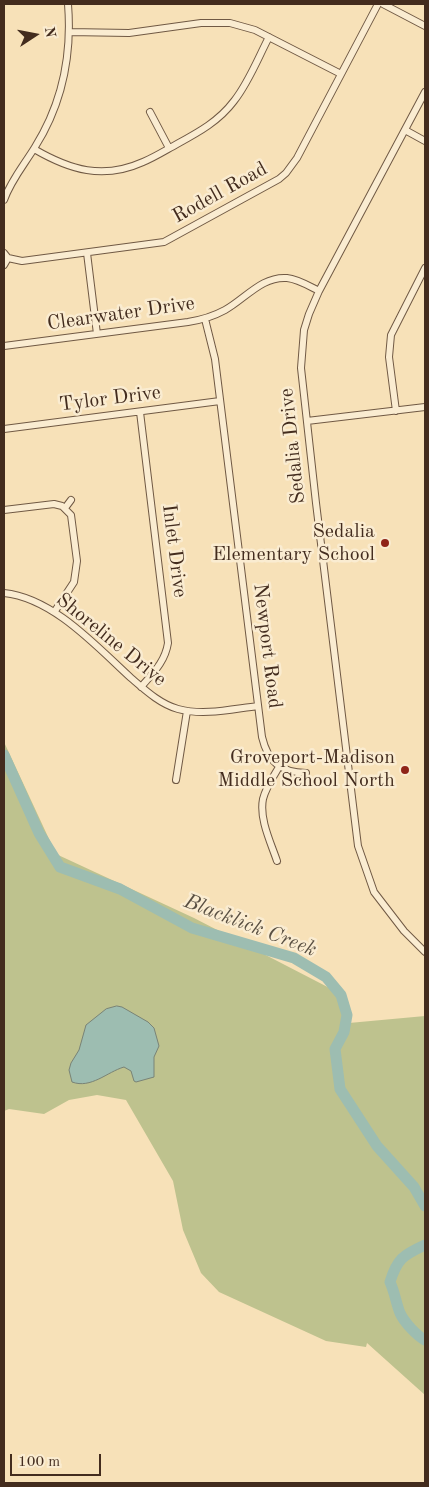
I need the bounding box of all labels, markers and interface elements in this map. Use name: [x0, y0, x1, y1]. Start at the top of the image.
north arrow: [10, 10, 60, 60]
text: N: [42, 26, 58, 39]
street label: Rodell Road: [168, 157, 272, 229]
street label: Clearwater Drive: [46, 292, 196, 336]
street label: Tylor Drive: [58, 381, 162, 417]
street label: Sedalia Drive: [275, 387, 311, 505]
street label: Inlet Drive: [156, 503, 192, 599]
place label: Sedalia Elementary School: [212, 520, 375, 567]
marker: Sedalia Elementary School: [379, 537, 391, 549]
street label: Newport Road: [247, 582, 287, 710]
street label: Shoreline Drive: [51, 588, 171, 692]
place label: Groveport-Madison Middle School North: [218, 746, 395, 793]
marker: Groveport-Madison Middle School North: [399, 764, 411, 776]
water label: Blacklick Creek: [180, 889, 320, 963]
scale bar: [12, 1444, 104, 1476]
text: 100 m: [18, 1455, 60, 1470]

